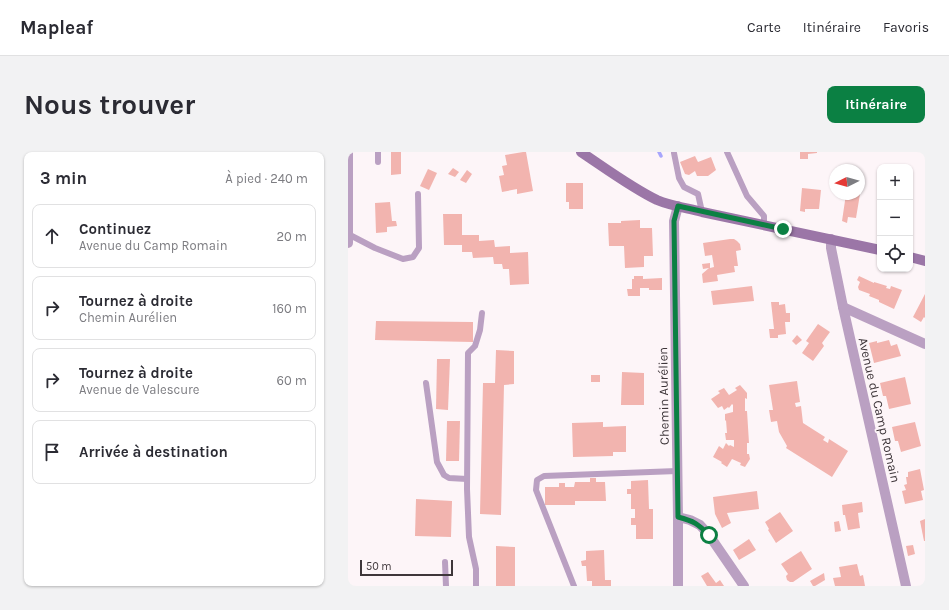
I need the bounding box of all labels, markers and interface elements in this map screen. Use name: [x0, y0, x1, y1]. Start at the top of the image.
text: Mapleaf: [20, 17, 93, 39]
text: Carte: [747, 19, 781, 36]
text: Itinéraire: [803, 19, 861, 36]
text: Favoris: [883, 19, 929, 36]
button: Itinéraire: [827, 86, 925, 123]
text: Nous trouver: [24, 88, 195, 121]
north arrow: [829, 164, 865, 200]
map controls: [877, 164, 913, 272]
button: +: [877, 164, 913, 200]
text: 3 min: [40, 168, 87, 188]
text: À pied · 240 m: [225, 171, 308, 186]
button: −: [877, 200, 913, 236]
text: Continuez: [79, 220, 151, 238]
route end: [774, 220, 792, 238]
icon: ahead: [41, 225, 63, 247]
text: 20 m: [277, 229, 307, 244]
button: locate: [877, 236, 913, 272]
text: Avenue du Camp Romain: [79, 238, 228, 253]
text: Tournez à droite: [79, 292, 193, 310]
icon: right: [41, 297, 63, 319]
text: 160 m: [272, 301, 307, 316]
text: Chemin Aurélien: [79, 310, 177, 325]
street label: Avenue du Camp Romain: [855, 336, 904, 484]
street label: Chemin Aurélien: [655, 347, 672, 445]
text: Tournez à droite: [79, 364, 193, 382]
icon: right: [41, 369, 63, 391]
text: 60 m: [277, 373, 307, 388]
text: Avenue de Valescure: [79, 382, 200, 397]
icon: arrive: [41, 441, 63, 463]
text: Arrivée à destination: [79, 443, 228, 461]
route start: [700, 526, 718, 544]
scale bar: [360, 558, 453, 577]
text: 50 m: [366, 560, 392, 573]

